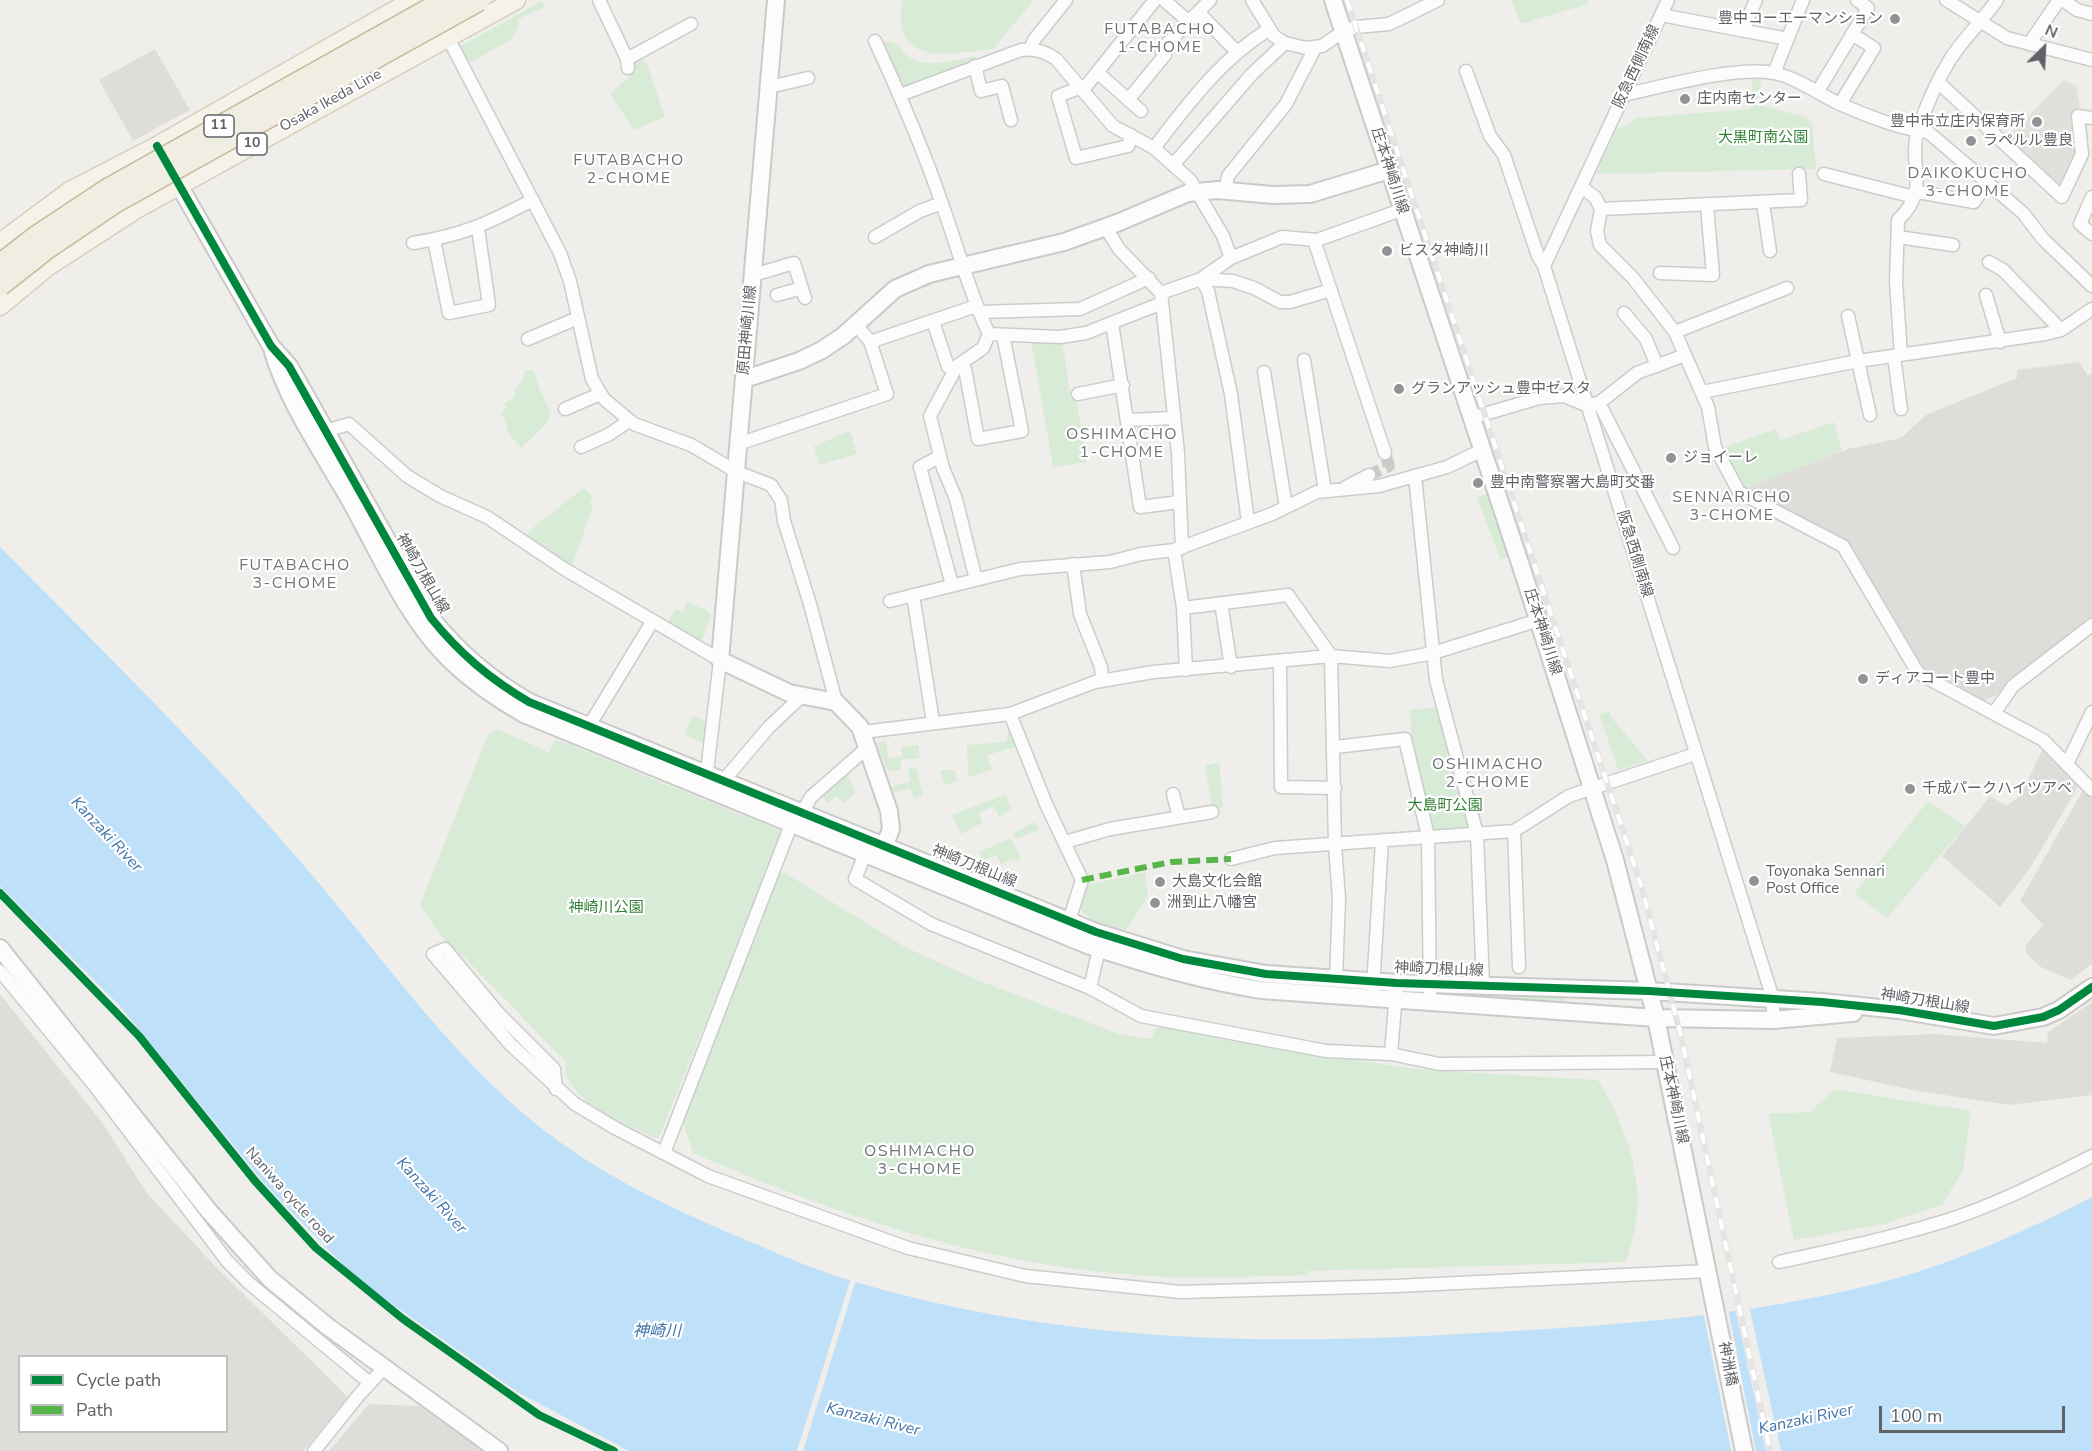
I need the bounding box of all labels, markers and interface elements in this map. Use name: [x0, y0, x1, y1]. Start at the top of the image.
place label: 豊中コーエーマンション: [1718, 10, 1883, 28]
marker: 豊中コーエーマンション: [1888, 12, 1902, 26]
north arrow: [2014, 18, 2074, 78]
text: N: [2041, 19, 2061, 44]
district label: FUTABACHO 1-CHOME: [1104, 20, 1216, 58]
street label: 阪急西側南線: [1610, 22, 1664, 112]
street label: Osaka Ikeda Line: [277, 66, 385, 136]
place label: 庄内南センター: [1697, 90, 1802, 108]
marker: 庄内南センター: [1678, 92, 1692, 106]
place label: 豊中市立庄内保育所: [1890, 113, 2025, 131]
road number: 11: [204, 115, 234, 137]
marker: 豊中市立庄内保育所: [2030, 115, 2044, 129]
street label: 庄本神崎川線: [1367, 125, 1411, 217]
park label: 大黒町南公園: [1718, 129, 1808, 147]
place label: ラペルル豊良: [1983, 132, 2073, 150]
road number: 10: [237, 133, 267, 155]
marker: ラペルル豊良: [1964, 134, 1978, 148]
district label: FUTABACHO 2-CHOME: [573, 151, 685, 189]
district label: DAIKOKUCHO 3-CHOME: [1908, 164, 2028, 202]
place label: ビスタ神崎川: [1399, 242, 1489, 260]
marker: ビスタ神崎川: [1380, 244, 1394, 258]
street label: 原田神崎川線: [735, 284, 761, 376]
place label: グランアッシュ豊中ゼスタ: [1411, 380, 1591, 398]
marker: グランアッシュ豊中ゼスタ: [1392, 382, 1406, 396]
district label: OSHIMACHO 1-CHOME: [1066, 425, 1178, 463]
place label: ジョイーレ: [1683, 449, 1758, 467]
marker: ジョイーレ: [1664, 451, 1678, 465]
place label: 豊中南警察署大島町交番: [1490, 474, 1655, 492]
marker: 豊中南警察署大島町交番: [1471, 476, 1485, 490]
district label: SENNARICHO 3-CHOME: [1672, 488, 1792, 526]
street label: 阪急西側南線: [1612, 508, 1656, 600]
street label: 神崎刀根山線: [392, 531, 452, 617]
district label: FUTABACHO 3-CHOME: [239, 556, 351, 594]
street label: 庄本神崎川線: [1520, 586, 1564, 678]
place label: ディアコート豊中: [1875, 670, 1995, 688]
marker: ディアコート豊中: [1856, 672, 1870, 686]
district label: OSHIMACHO 2-CHOME: [1432, 755, 1544, 793]
place label: 千成パークハイツアベ: [1922, 780, 2072, 798]
marker: 千成パークハイツアベ: [1903, 782, 1917, 796]
water label: Kanzaki River: [66, 793, 146, 877]
park label: 大島町公園: [1408, 797, 1482, 815]
street label: 神崎刀根山線: [929, 842, 1019, 892]
place label: Toyonaka Sennari Post Office: [1766, 863, 1885, 898]
place label: 大島文化会館: [1172, 873, 1262, 891]
marker: Toyonaka Sennari Post Office: [1747, 874, 1761, 888]
marker: 大島文化会館: [1153, 875, 1167, 889]
place label: 洲到止八幡宮: [1167, 894, 1257, 912]
marker: 洲到止八幡宮: [1148, 896, 1162, 910]
park label: 神崎川公園: [569, 899, 643, 917]
street label: 神崎刀根山線: [1394, 959, 1484, 981]
street label: 神崎刀根山線: [1879, 986, 1971, 1018]
street label: 庄本神崎川線: [1655, 1054, 1691, 1146]
district label: OSHIMACHO 3-CHOME: [864, 1142, 976, 1180]
street label: Naniwa cycle road: [241, 1144, 337, 1248]
water label: Kanzaki River: [392, 1154, 470, 1238]
water label: 神崎川: [633, 1322, 681, 1342]
street label: 神洲橋: [1714, 1340, 1740, 1388]
legend: [18, 1355, 228, 1433]
text: Cycle path: [76, 1368, 161, 1392]
scale bar: [1882, 1394, 2068, 1432]
text: Path: [76, 1398, 113, 1422]
water label: Kanzaki River: [824, 1399, 922, 1441]
water label: Kanzaki River: [1757, 1401, 1855, 1439]
text: 100 m: [1890, 1404, 1942, 1428]

